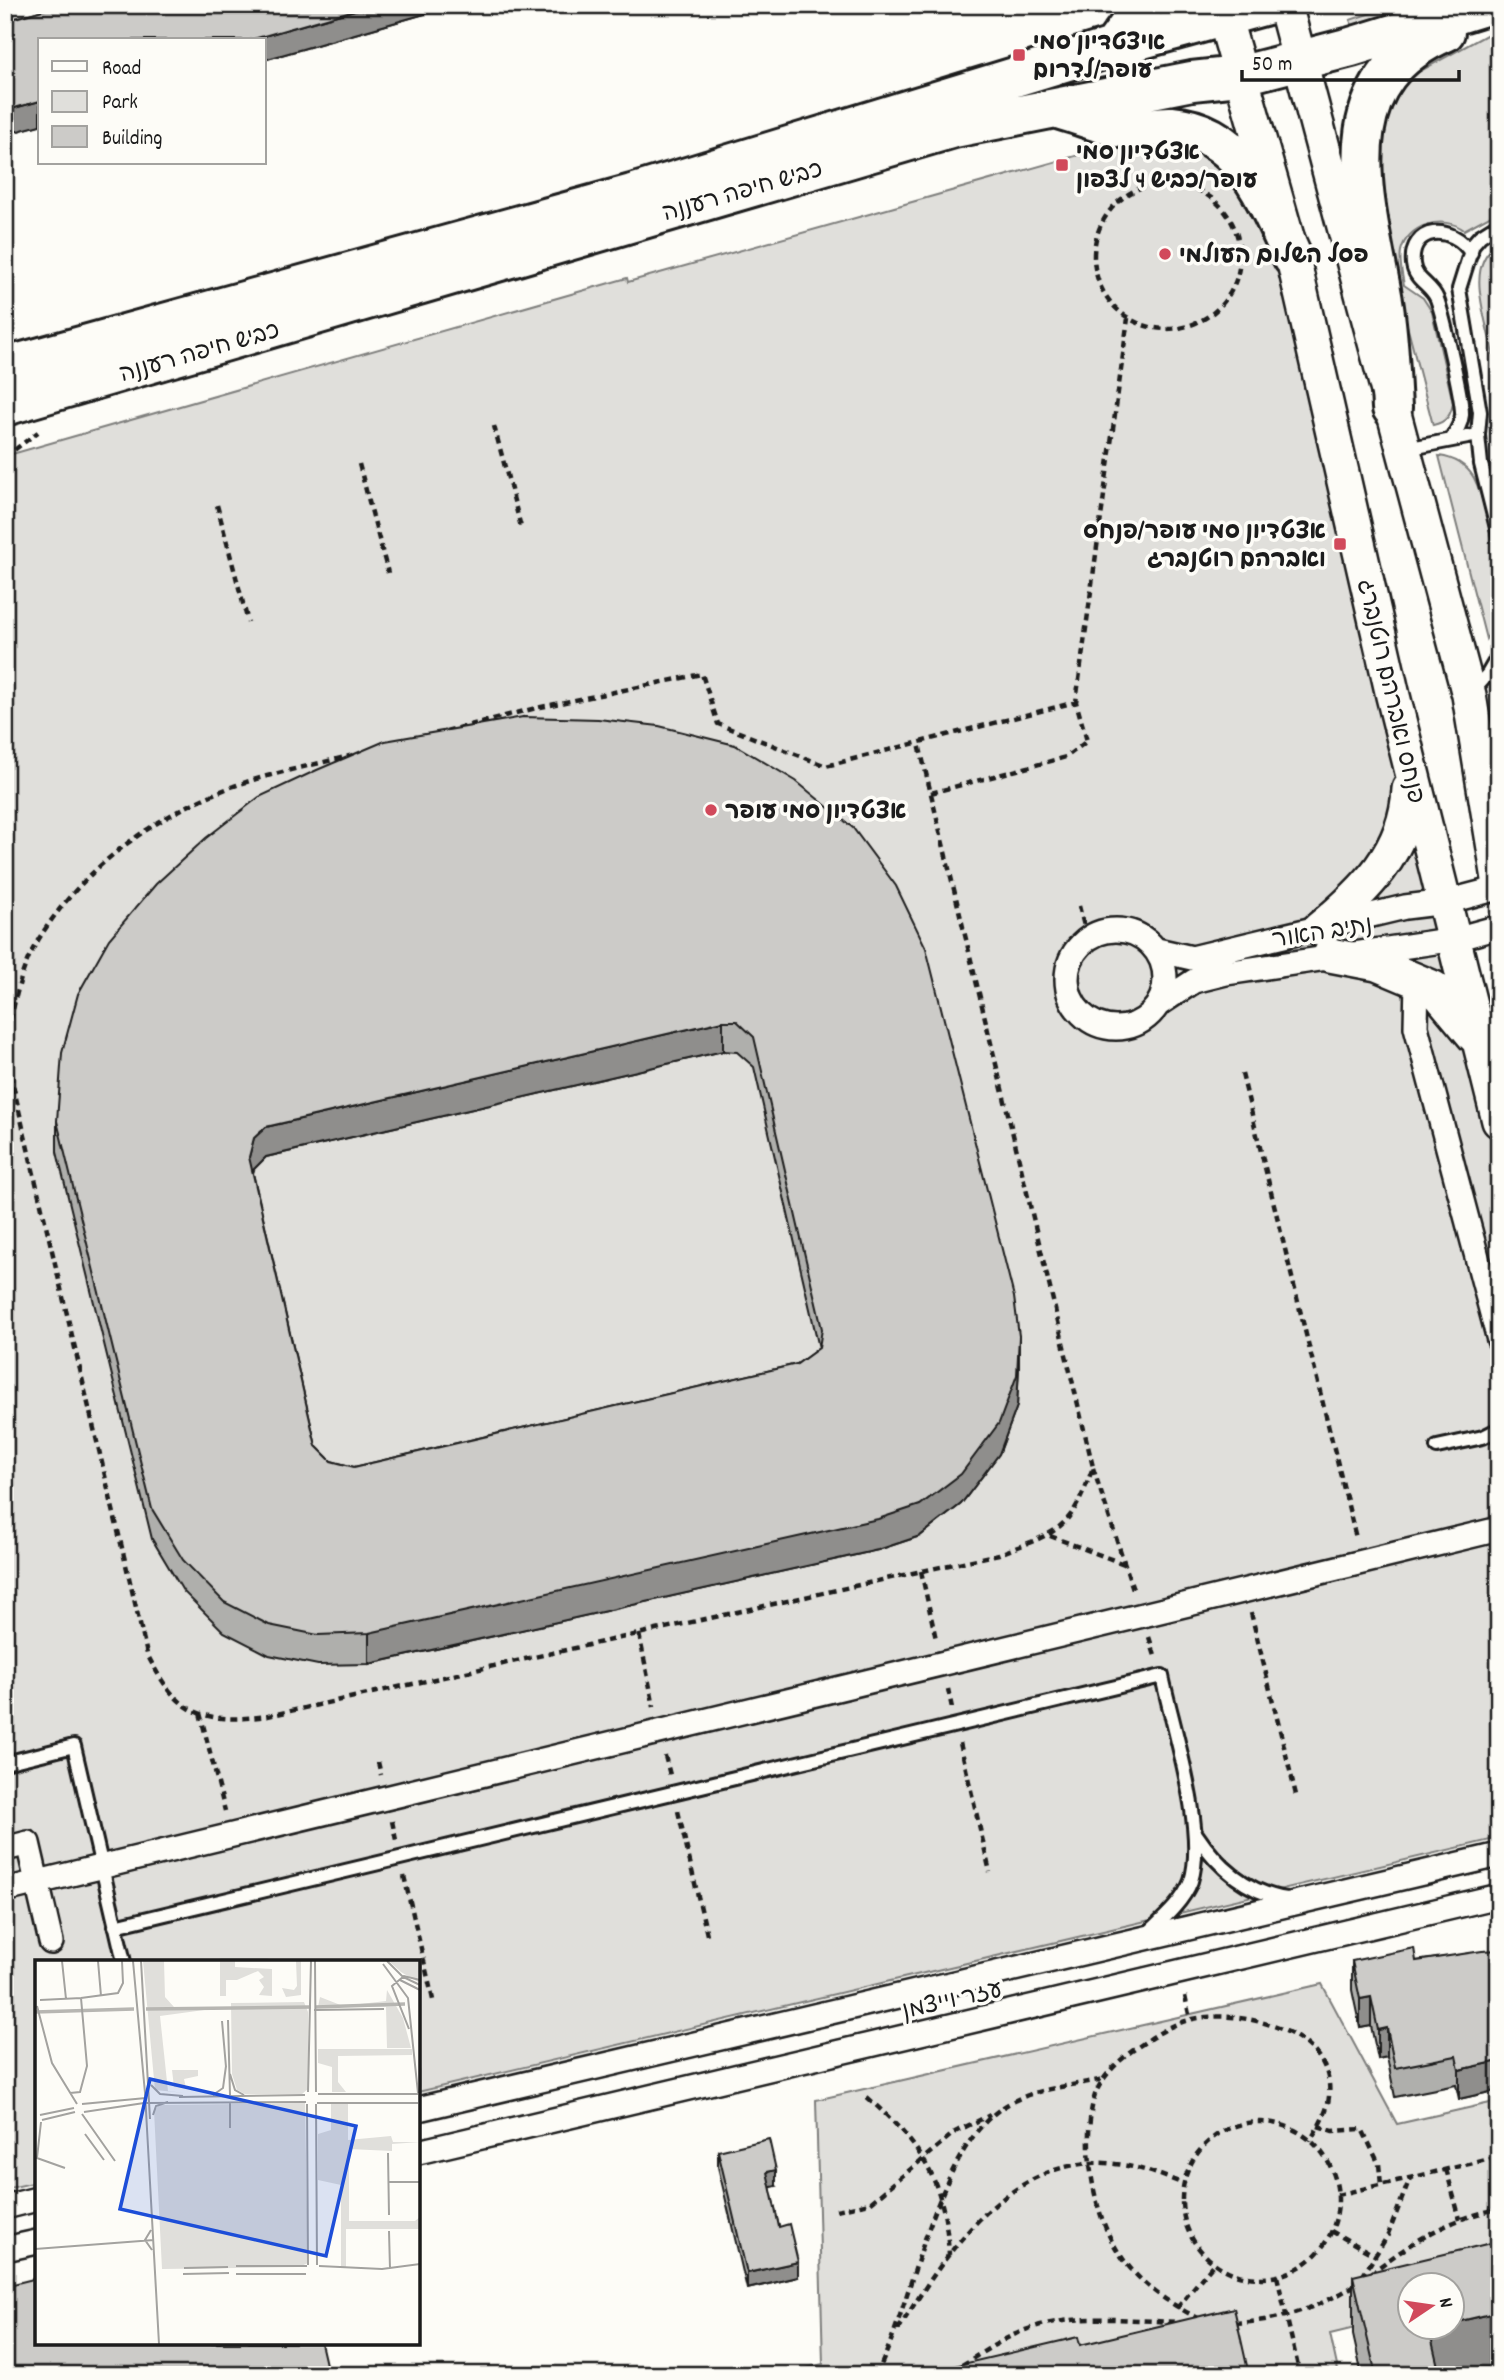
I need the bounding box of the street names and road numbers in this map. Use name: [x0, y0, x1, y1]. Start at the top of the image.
street label: כביש חיפה רעננה: [659, 154, 827, 232]
street label: כביש חיפה רעננה: [116, 315, 284, 393]
street label: פנחס ואברהם רוטנברג: [1347, 576, 1431, 807]
street label: נתיב האור: [1270, 909, 1375, 959]
street label: עזר וייצמן: [899, 1974, 1006, 2030]

